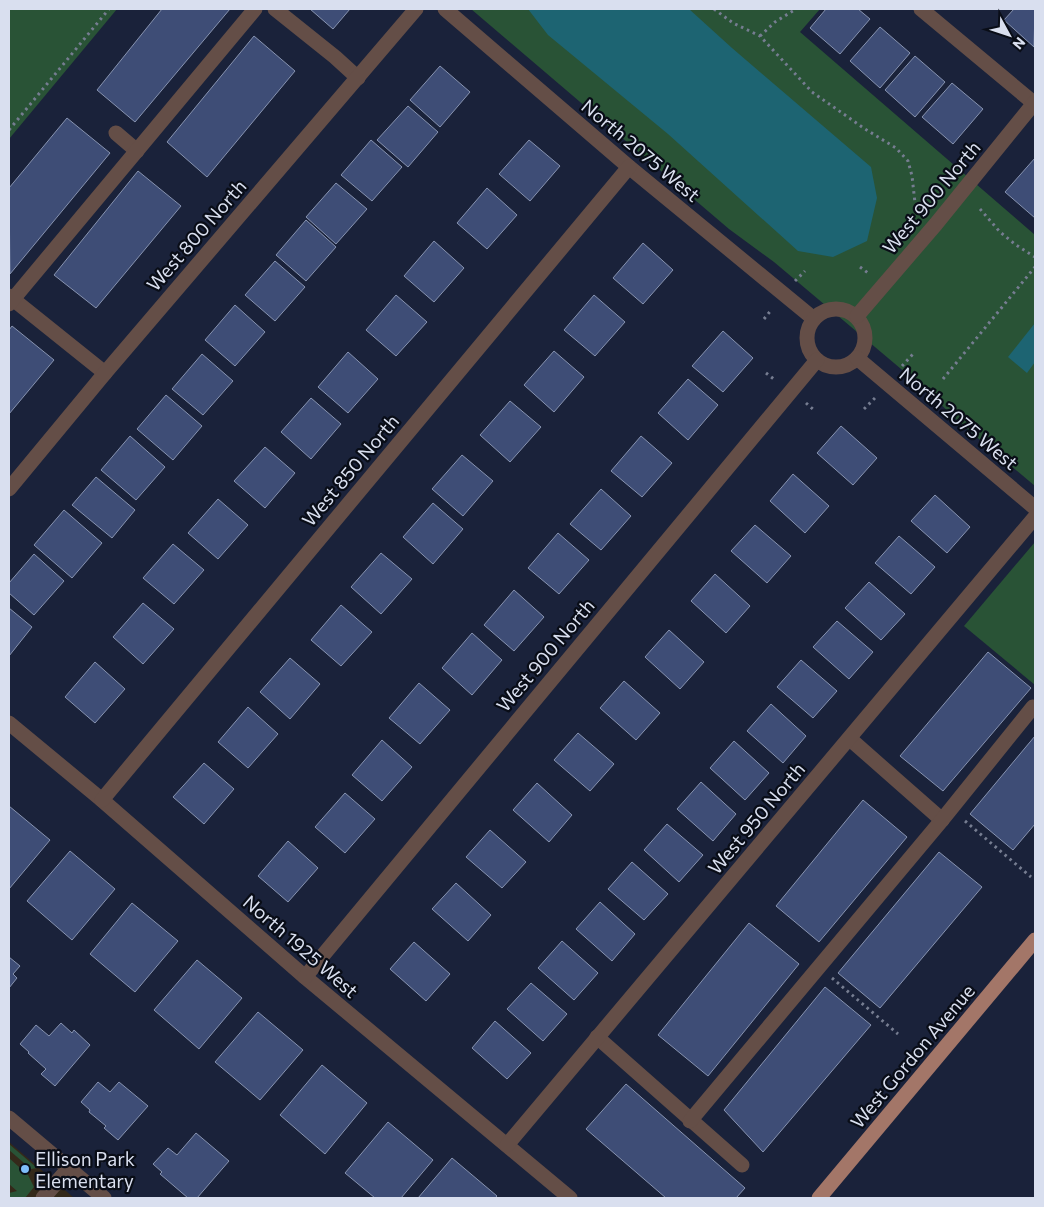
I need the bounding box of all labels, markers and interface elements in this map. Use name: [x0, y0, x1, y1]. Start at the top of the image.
north arrow: [984, 10, 1034, 60]
text: N: [1009, 34, 1029, 53]
street label: North 2075 West: [577, 94, 705, 206]
street label: West 900 North: [877, 136, 985, 258]
street label: West 800 North: [141, 175, 251, 295]
street label: North 2075 West: [895, 362, 1023, 474]
street label: West 850 North: [297, 410, 403, 530]
street label: West 900 North: [491, 594, 599, 716]
street label: West 950 North: [703, 758, 809, 878]
street label: North 1925 West: [239, 890, 363, 1002]
street label: West Gordon Avenue: [845, 979, 979, 1133]
place label: Ellison Park Elementary: [35, 1147, 135, 1192]
marker: Ellison Park Elementary: [19, 1163, 31, 1175]

